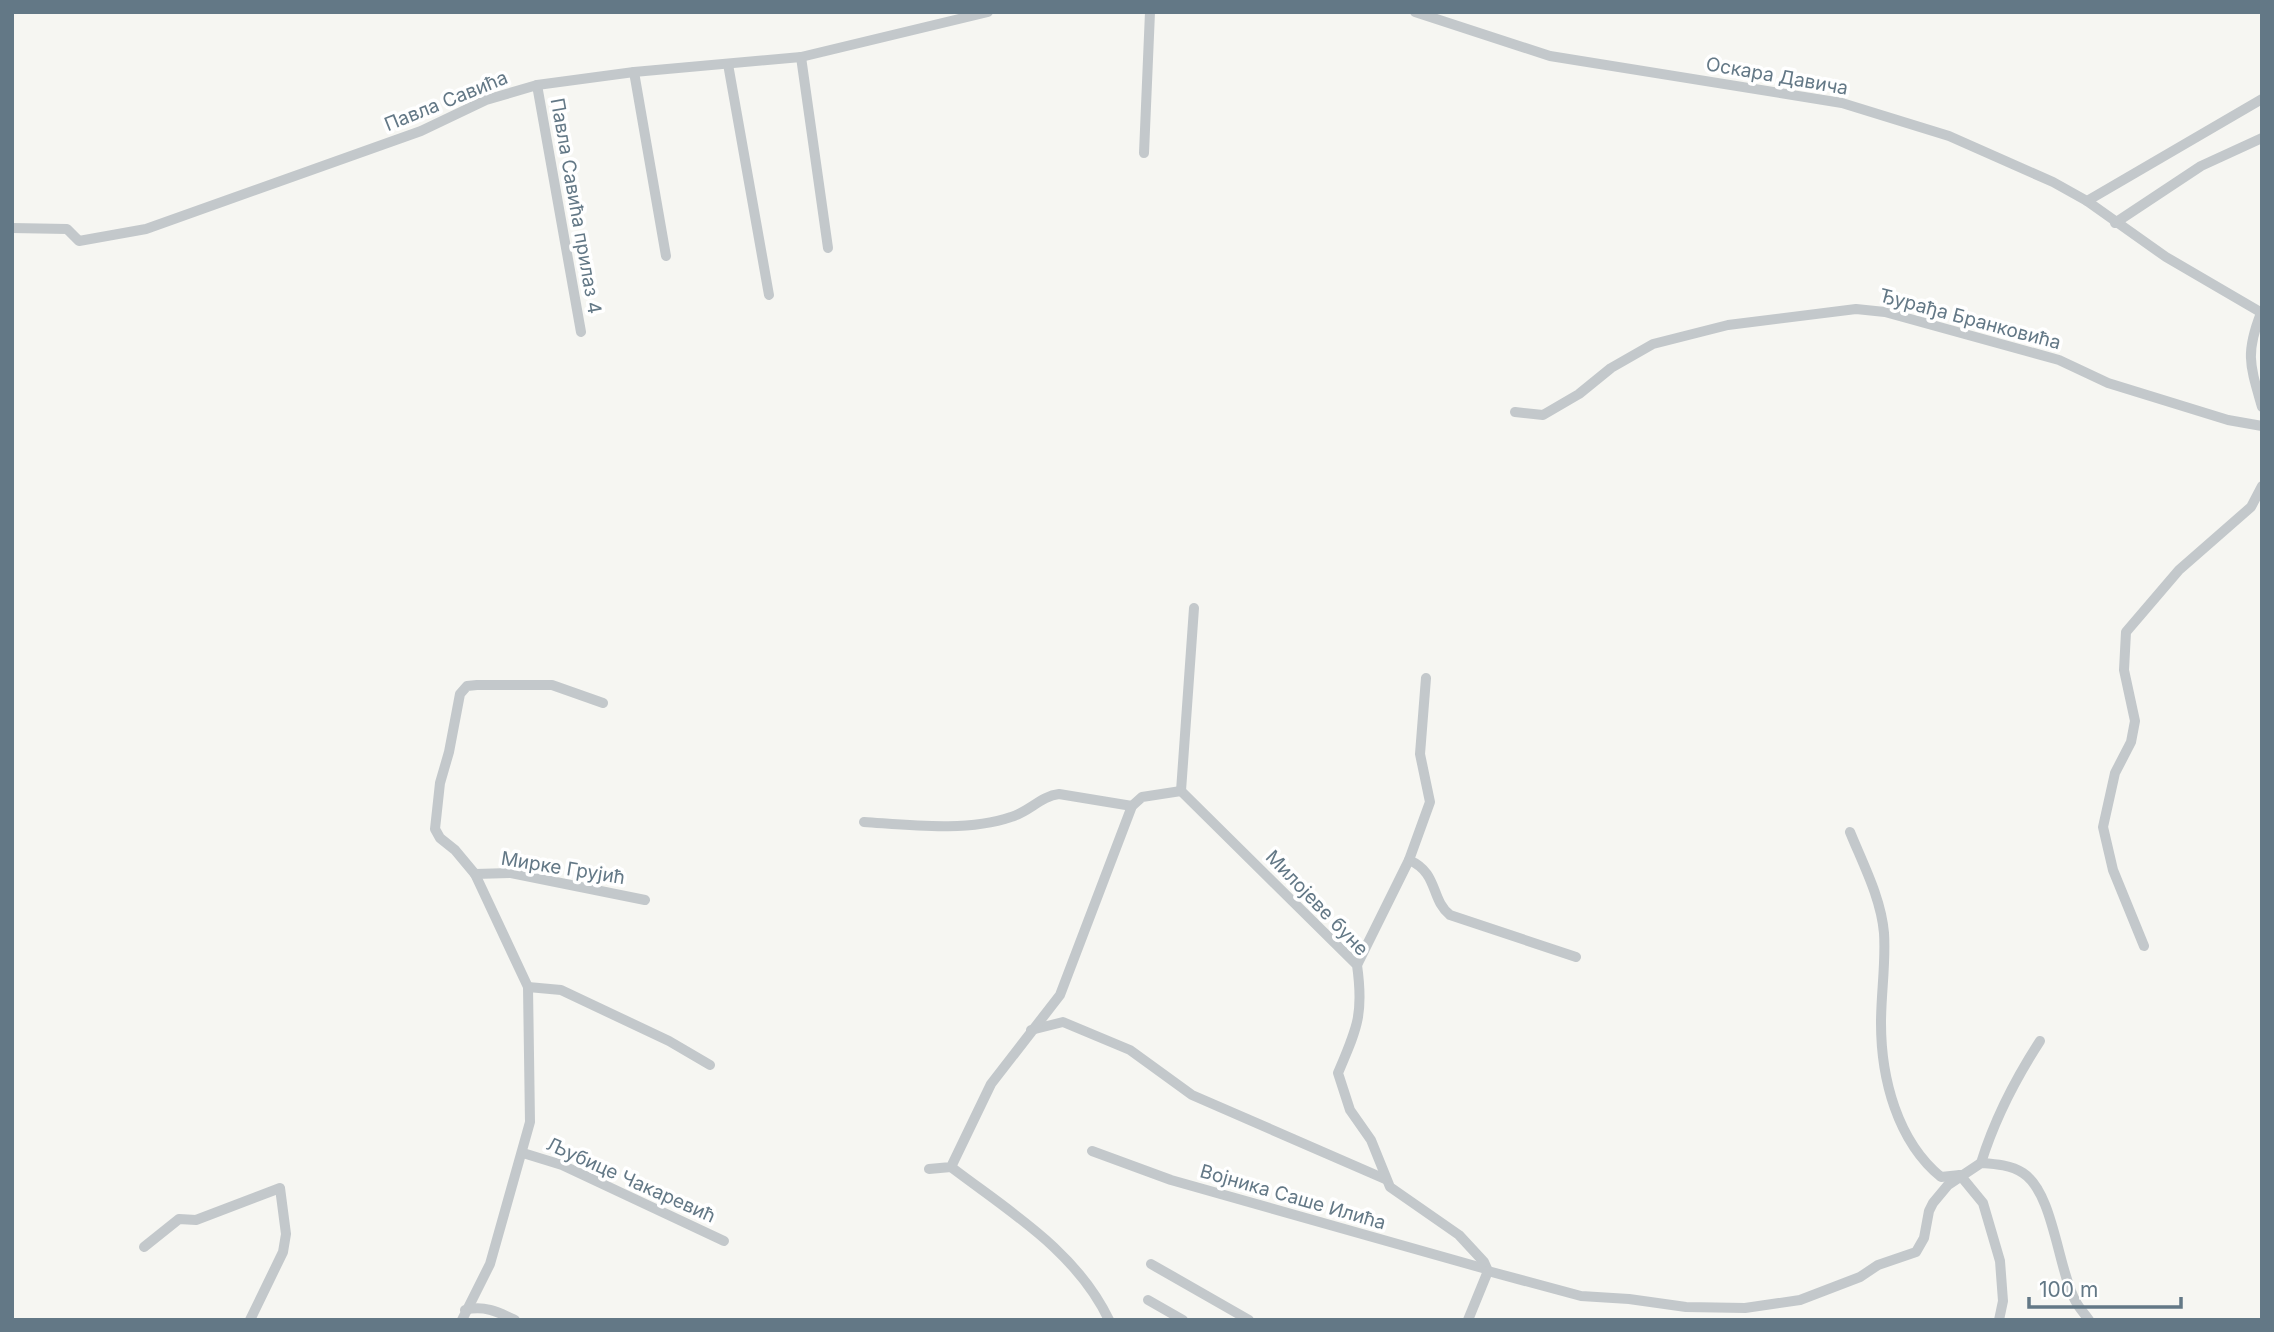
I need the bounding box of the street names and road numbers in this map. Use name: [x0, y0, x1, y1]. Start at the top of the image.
street label: Оскара Давича: [1704, 52, 1850, 100]
street label: Павла Савића: [381, 66, 511, 136]
street label: Павла Савића прилаз 4: [546, 96, 606, 316]
street label: Ђурађа Бранковића: [1877, 284, 2063, 354]
street label: Милојеве буне: [1261, 845, 1373, 961]
street label: Мирке Грујић: [499, 847, 627, 889]
street label: Љубице Чакаревић: [543, 1132, 719, 1228]
street label: Војника Саше Илића: [1197, 1159, 1389, 1235]

